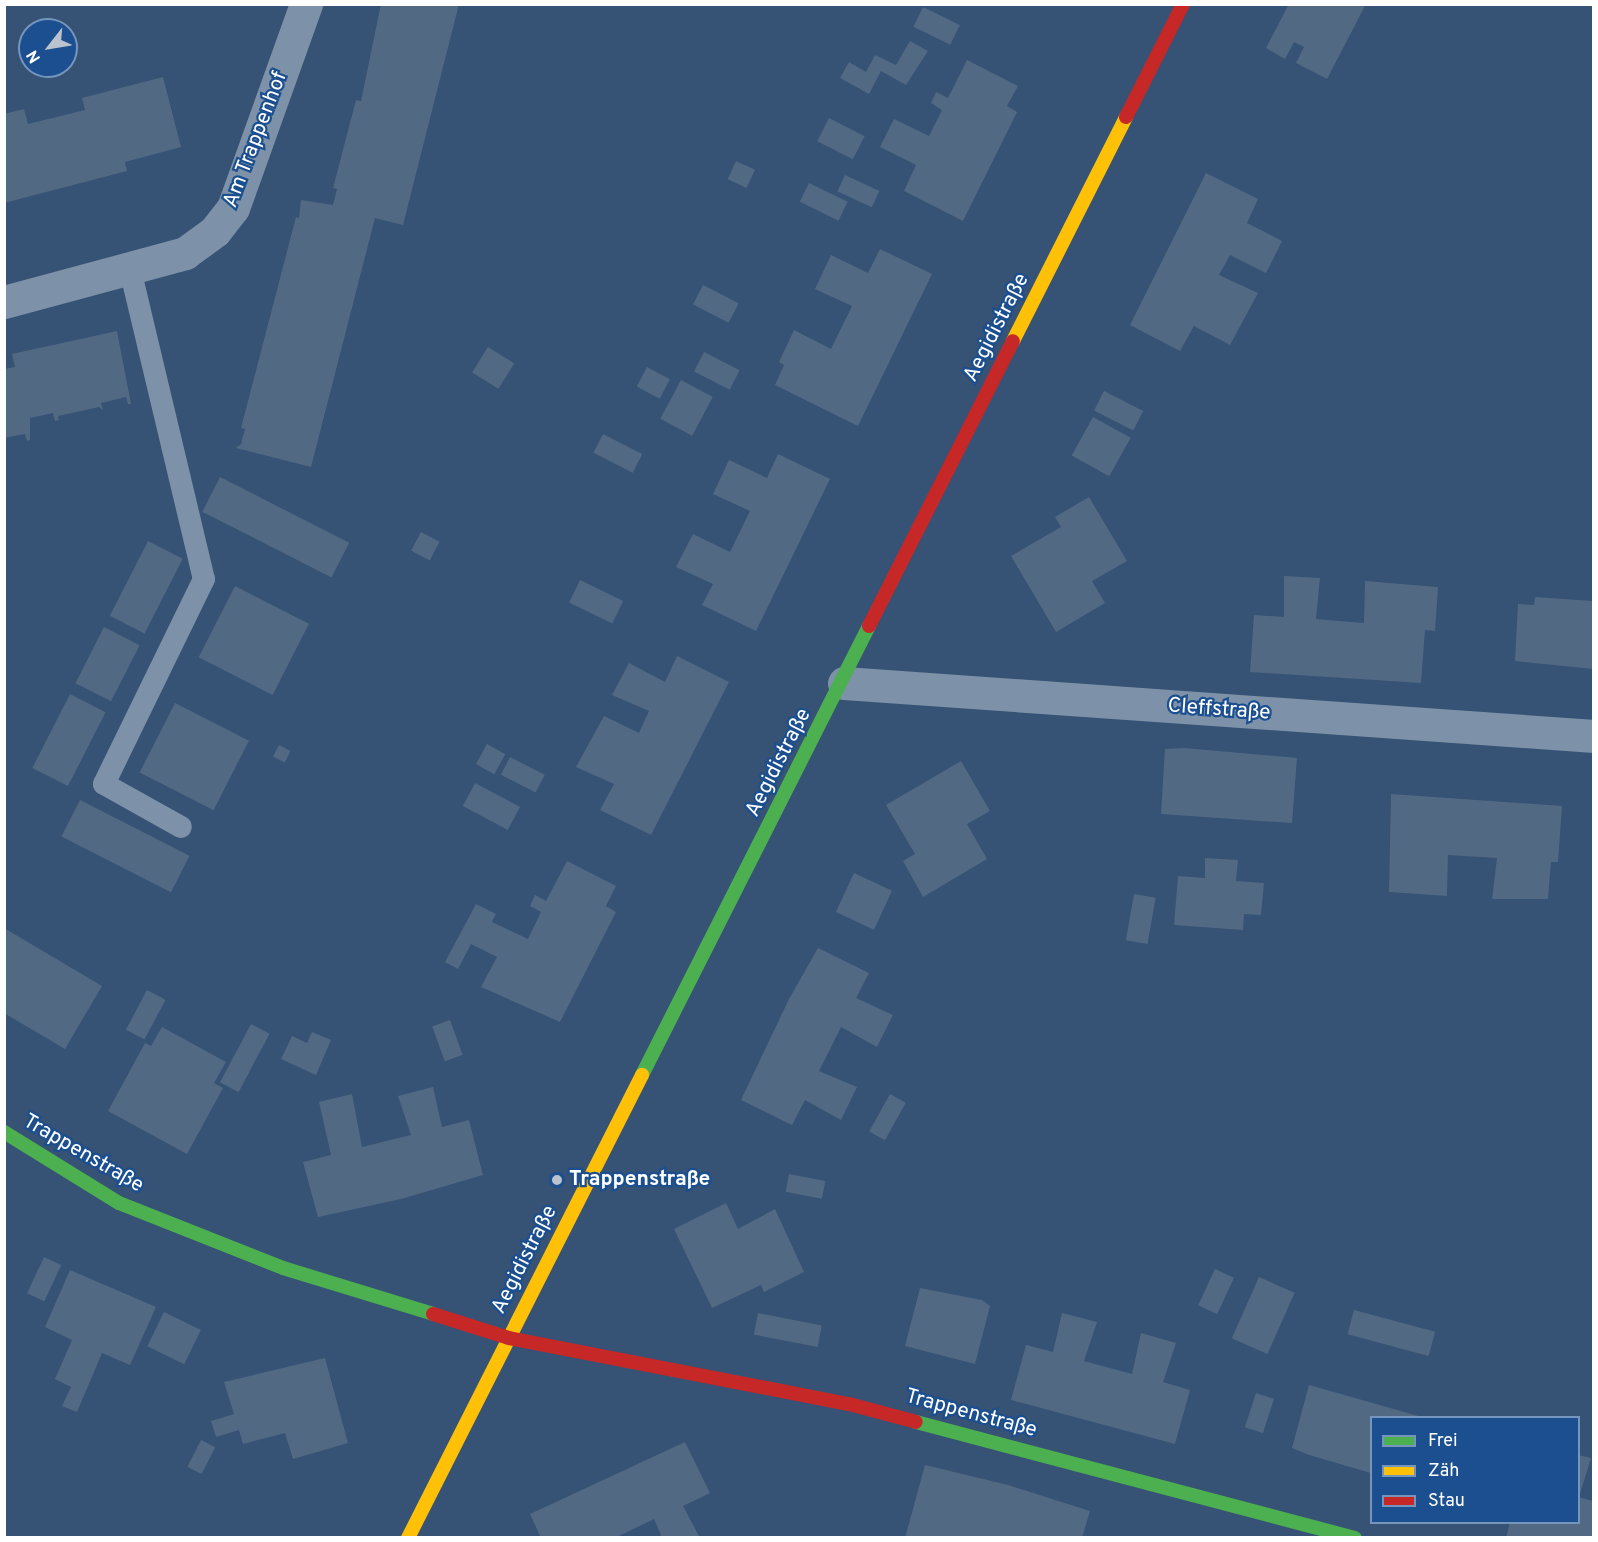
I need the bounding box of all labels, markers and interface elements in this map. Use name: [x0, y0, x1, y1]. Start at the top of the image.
north arrow: [18, 18, 78, 78]
text: N: [23, 46, 46, 66]
street label: Am Trappenhof: [218, 68, 294, 212]
street label: Aegidistraße: [959, 270, 1035, 386]
street label: Cleffstraße: [1167, 694, 1271, 726]
street label: Aegidistraße: [741, 705, 817, 821]
street label: Trappenstraße: [18, 1109, 148, 1199]
place label: Trappenstraße: [569, 1167, 710, 1193]
marker: Trappenstraße: [550, 1173, 564, 1187]
street label: Aegidistraße: [487, 1202, 563, 1318]
street label: Trappenstraße: [902, 1384, 1040, 1444]
legend: [1370, 1416, 1580, 1524]
text: Frei: [1428, 1430, 1458, 1453]
text: Zäh: [1428, 1460, 1459, 1483]
text: Stau: [1428, 1490, 1465, 1513]

